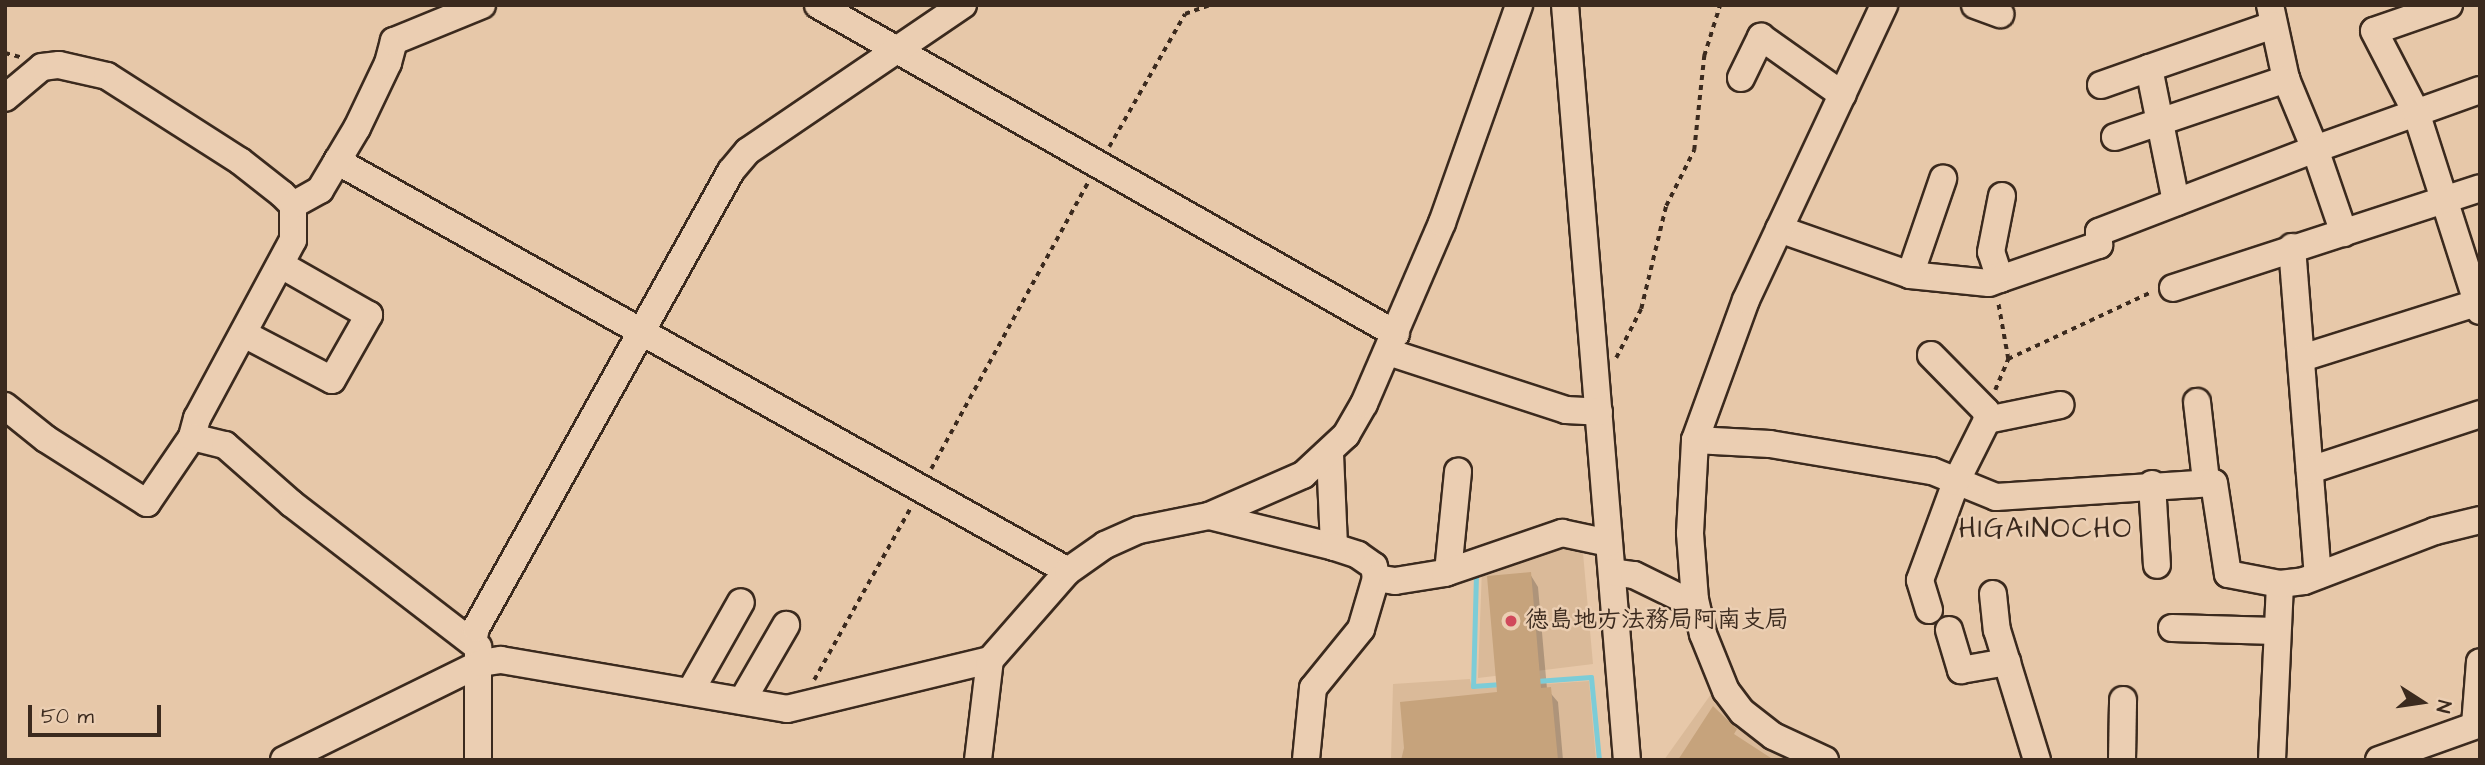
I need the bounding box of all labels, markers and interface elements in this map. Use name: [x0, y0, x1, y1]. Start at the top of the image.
district label: HIGAINOCHO: [1960, 512, 2132, 546]
place label: 徳島地方法務局阿南支局: [1525, 607, 1789, 635]
marker: 徳島地方法務局阿南支局: [1503, 613, 1519, 629]
north arrow: [2387, 667, 2457, 737]
scale bar: [32, 692, 164, 736]
text: N: [2429, 698, 2457, 715]
text: 50 m: [41, 702, 94, 731]

